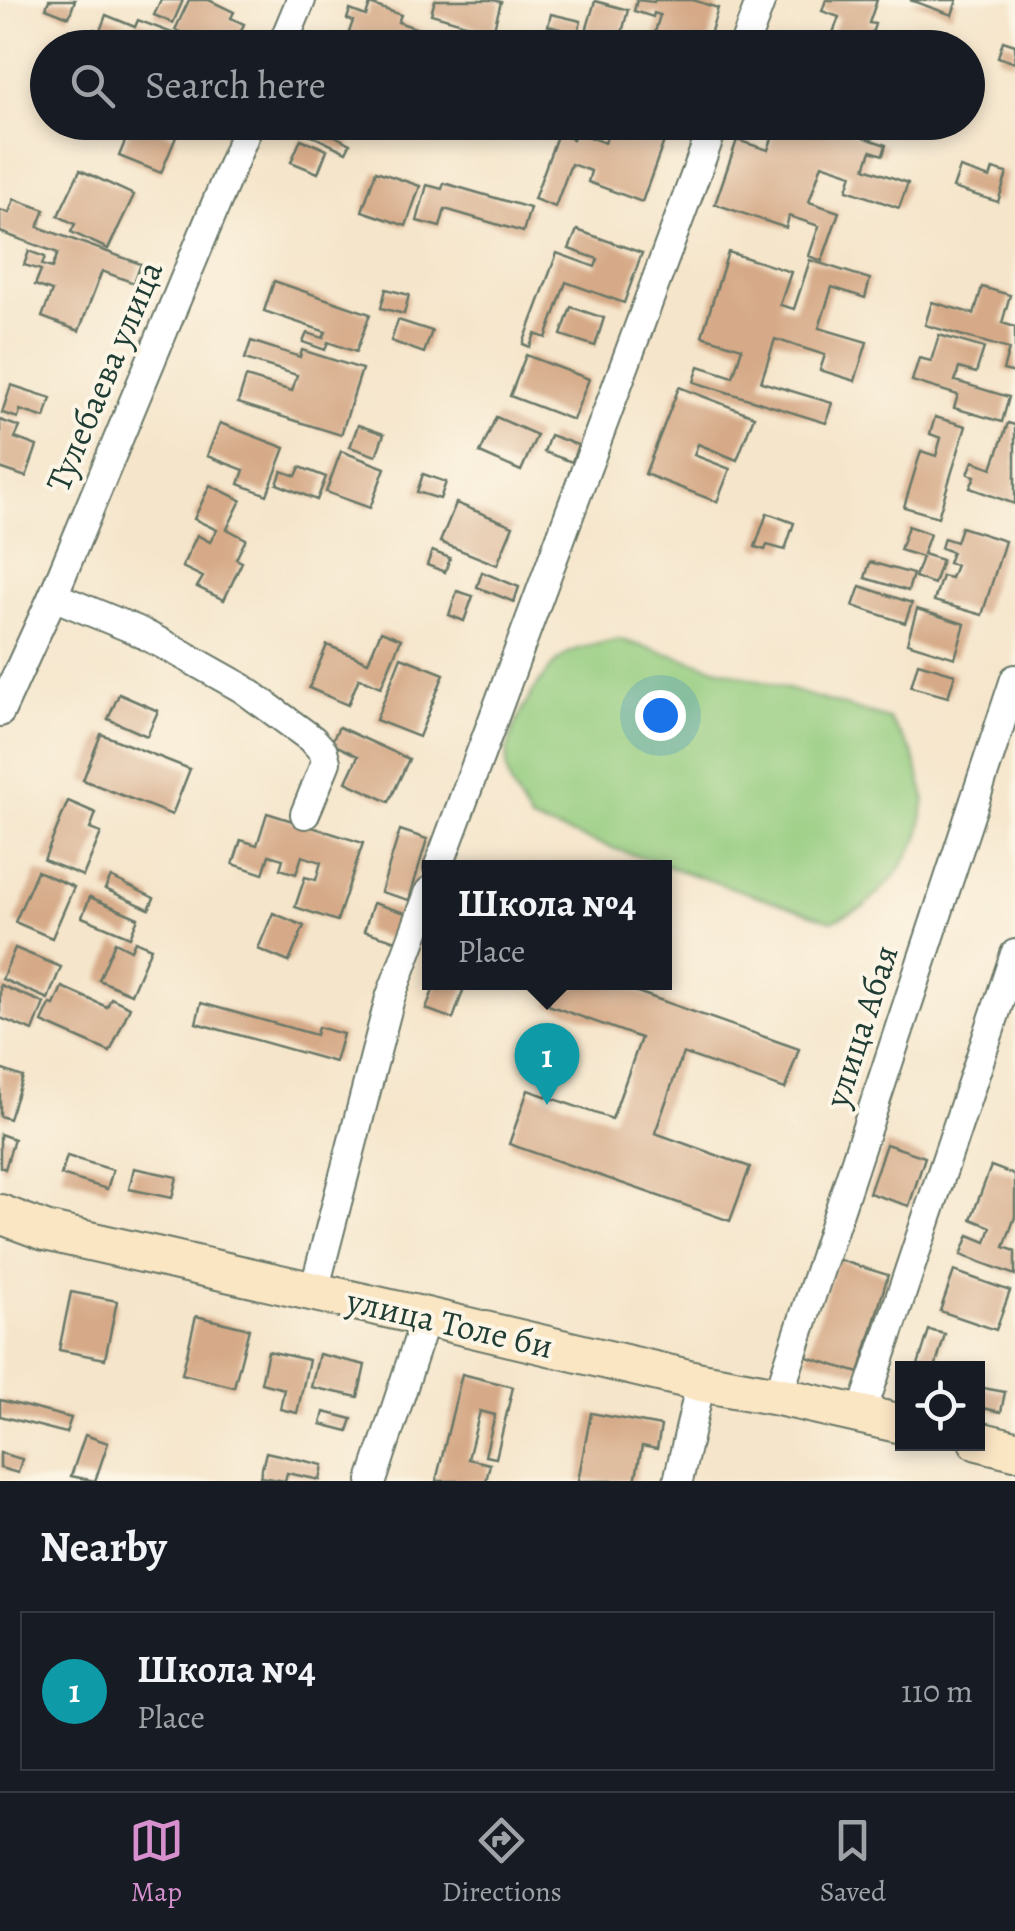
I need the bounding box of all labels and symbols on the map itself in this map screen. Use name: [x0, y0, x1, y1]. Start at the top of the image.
street label: Тулебаева улица: [34, 253, 174, 499]
your location: [635, 690, 686, 741]
street label: улица Абая: [812, 939, 910, 1114]
pin: 1: [514, 1022, 580, 1105]
street label: улица Толе би: [341, 1276, 558, 1370]

